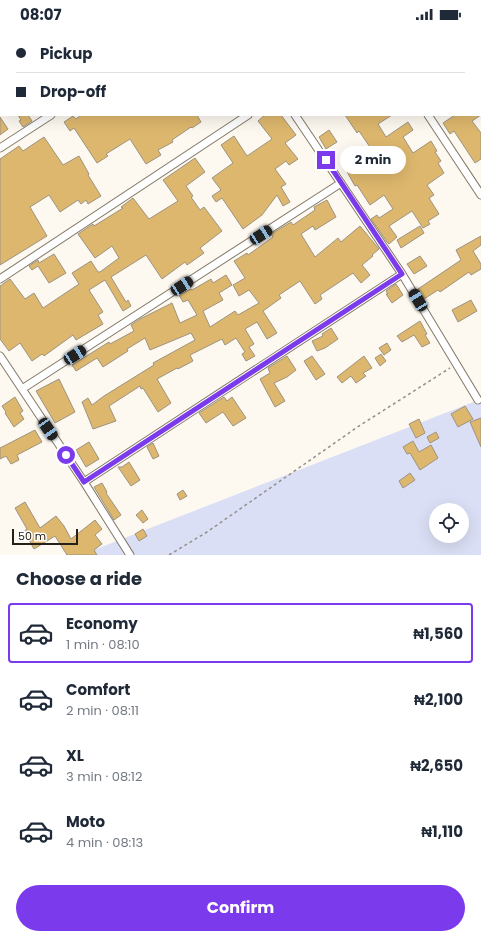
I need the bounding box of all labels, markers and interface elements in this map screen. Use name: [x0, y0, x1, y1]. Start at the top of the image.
text: 08:07: [20, 4, 62, 25]
text: Pickup: [40, 43, 92, 64]
text: Drop-off: [40, 81, 106, 102]
callout: 2 min: [340, 146, 406, 174]
text: 2 min: [355, 150, 391, 169]
route end: [317, 151, 335, 169]
car: [248, 223, 274, 247]
car: [169, 274, 195, 298]
car: [407, 287, 429, 313]
car: [62, 343, 88, 367]
car: [36, 416, 60, 442]
route start: [57, 446, 75, 464]
map controls: [429, 503, 469, 543]
button: locate: [429, 503, 469, 543]
scale bar: [12, 527, 78, 546]
text: 50 m: [18, 528, 46, 544]
text: Choose a ride: [16, 566, 142, 591]
text: Economy: [66, 613, 138, 634]
icon: car: [18, 615, 54, 651]
text: ₦1,560: [413, 623, 463, 644]
text: 1 min · 08:10: [66, 635, 140, 654]
text: Comfort: [66, 679, 130, 700]
icon: car: [18, 681, 54, 717]
text: ₦2,100: [414, 689, 463, 710]
text: 2 min · 08:11: [66, 701, 139, 720]
text: XL: [66, 745, 84, 766]
icon: car: [18, 747, 54, 783]
text: ₦2,650: [410, 755, 463, 776]
text: 3 min · 08:12: [66, 767, 143, 786]
text: Moto: [66, 811, 105, 832]
icon: car: [18, 813, 54, 849]
text: ₦1,110: [421, 821, 463, 842]
text: 4 min · 08:13: [66, 833, 143, 852]
button: Confirm: [16, 885, 465, 931]

